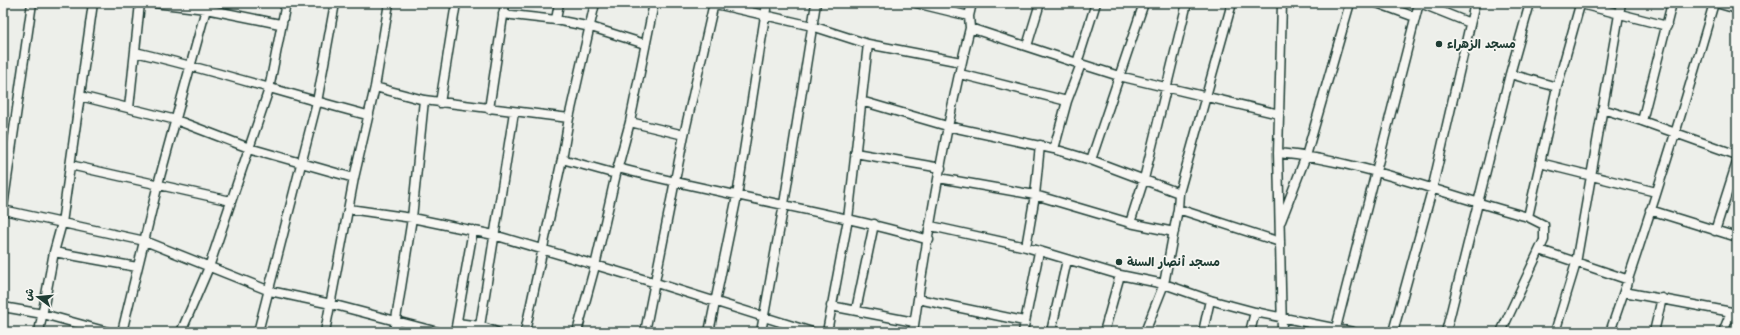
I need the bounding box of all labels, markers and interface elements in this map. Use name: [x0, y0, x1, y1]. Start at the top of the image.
place label: مسجد الزهراء: [1447, 37, 1516, 51]
marker: مسجد الزهراء: [1434, 39, 1444, 49]
place label: مسجد أنصار السنة: [1127, 254, 1220, 269]
marker: مسجد أنصار السنة: [1114, 257, 1124, 267]
north arrow: [18, 277, 58, 317]
text: ش: [21, 287, 37, 302]

